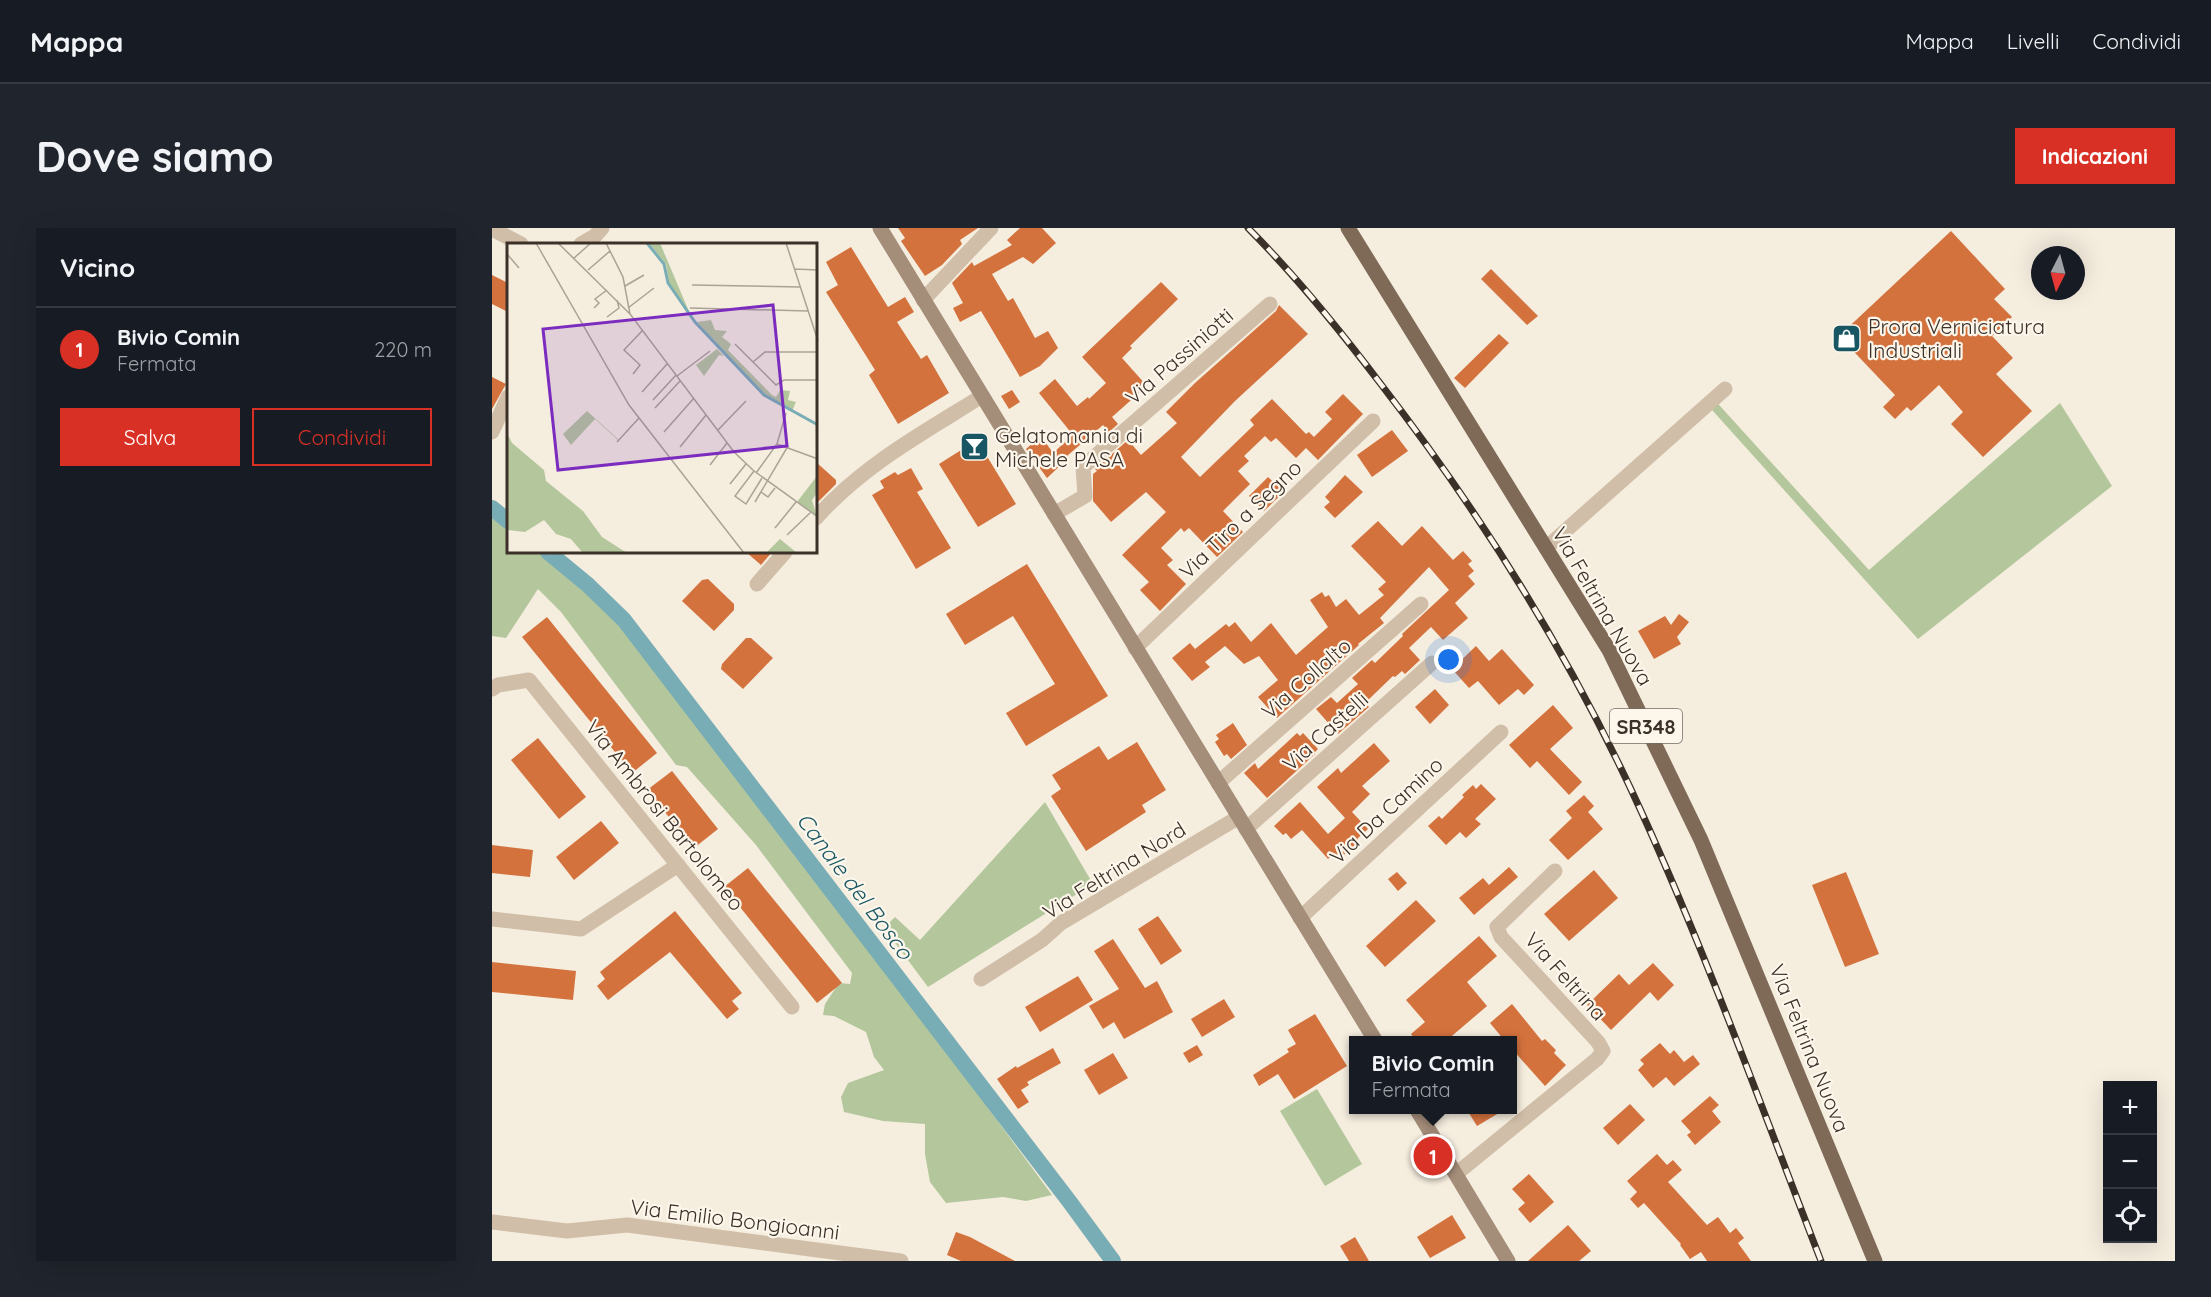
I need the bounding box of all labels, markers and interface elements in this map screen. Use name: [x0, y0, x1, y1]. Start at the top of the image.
text: Mappa: [30, 24, 123, 59]
text: Mappa: [1905, 28, 1974, 54]
text: Livelli: [2007, 28, 2059, 54]
text: Condividi: [2092, 28, 2181, 54]
button: Indicazioni: [2015, 128, 2175, 184]
text: Dove siamo: [36, 130, 274, 183]
inset map: [507, 243, 818, 554]
north arrow: [2031, 246, 2085, 300]
text: Vicino: [60, 251, 135, 284]
street label: Via Passiniotti: [1120, 302, 1238, 410]
place label: Prora Verniciatura Industriali: [1868, 313, 2045, 363]
shop icon: Prora Verniciatura Industriali: [1831, 322, 1863, 354]
text: Bivio Comin: [117, 323, 240, 351]
text: 1: [76, 337, 83, 362]
text: 220 m: [374, 337, 432, 362]
text: Fermata: [117, 351, 196, 376]
button: Salva: [60, 408, 240, 466]
button: Condividi: [252, 408, 432, 466]
place label: Gelatomania di Michele PASA: [995, 422, 1143, 472]
bar icon: Gelatomania di Michele PASA: [958, 431, 990, 463]
street label: Via Tiro a Segno: [1173, 454, 1307, 584]
street label: Via Feltrina Nuova: [1547, 522, 1659, 690]
street label: Via Collalto: [1256, 632, 1356, 724]
your location: [1434, 645, 1463, 674]
street label: Via Castelli: [1277, 686, 1373, 776]
road number: SR348: [1610, 709, 1682, 743]
street label: Via Ambrosi Bartolomeo: [580, 714, 750, 916]
street label: Via Da Camino: [1324, 751, 1448, 869]
water label: Canale del Bosco: [791, 807, 920, 966]
street label: Via Feltrina Nord: [1038, 816, 1190, 924]
street label: Via Feltrina: [1520, 927, 1612, 1025]
street label: Via Feltrina Nuova: [1764, 960, 1856, 1136]
popup: [1349, 1036, 1517, 1114]
text: Bivio Comin: [1371, 1049, 1495, 1077]
text: Fermata: [1371, 1077, 1451, 1102]
map controls: [2103, 1081, 2157, 1243]
button: +: [2103, 1081, 2157, 1135]
pin: 1: [1414, 1134, 1452, 1178]
button: −: [2103, 1135, 2157, 1189]
button: locate: [2103, 1189, 2157, 1243]
street label: Via Emilio Bongioanni: [629, 1193, 841, 1245]

